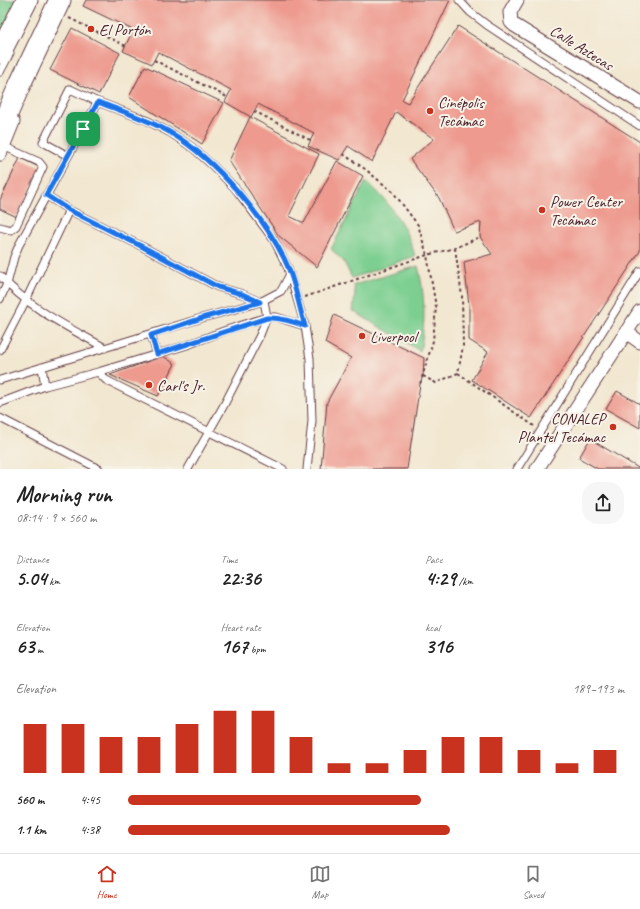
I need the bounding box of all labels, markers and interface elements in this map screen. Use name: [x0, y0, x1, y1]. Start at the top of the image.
place label: El Portón: [99, 20, 151, 40]
street label: Calle Aztecas: [546, 21, 618, 76]
marker: El Portón: [86, 24, 96, 34]
place label: Cinépolis Tecámac: [438, 93, 485, 131]
marker: Cinépolis Tecámac: [425, 106, 435, 116]
pin: [66, 112, 100, 146]
icon: arrive: [72, 118, 94, 140]
place label: Power Center Tecámac: [550, 192, 623, 230]
marker: Power Center Tecámac: [537, 205, 547, 215]
place label: Liverpool: [370, 327, 420, 347]
marker: Liverpool: [357, 331, 367, 341]
place label: Carl's Jr.: [157, 376, 206, 396]
marker: Carl's Jr.: [144, 380, 154, 390]
place label: CONALEP Plantel Tecámac: [518, 409, 608, 447]
marker: CONALEP Plantel Tecámac: [608, 422, 618, 432]
text: Morning run: [16, 481, 112, 509]
button: share: [582, 482, 624, 524]
text: 08:14 · 9 × 560 m: [16, 510, 97, 526]
text: Distance: [16, 552, 49, 566]
text: Time: [221, 552, 238, 566]
text: Pace: [425, 552, 442, 566]
text: 5.04: [16, 566, 47, 591]
text: 22:36: [221, 566, 261, 591]
text: 4:29: [425, 566, 456, 591]
text: km: [47, 574, 60, 588]
text: /km: [456, 574, 473, 588]
text: Elevation: [16, 620, 50, 634]
text: Heart rate: [221, 620, 261, 634]
text: kcal: [425, 620, 440, 634]
text: 63: [16, 634, 34, 659]
text: 167: [221, 634, 248, 659]
text: 316: [425, 634, 453, 659]
text: m: [34, 642, 43, 656]
text: bpm: [248, 642, 266, 656]
text: Elevation: [16, 681, 56, 697]
text: 189–193 m: [573, 681, 624, 697]
text: 560 m: [16, 792, 44, 808]
text: 4:45: [80, 792, 100, 808]
text: 1.1 km: [16, 822, 46, 838]
text: 4:38: [80, 822, 100, 838]
tab: Home: [96, 863, 118, 901]
tab: Map: [309, 863, 331, 901]
tab: Saved: [522, 863, 544, 901]

